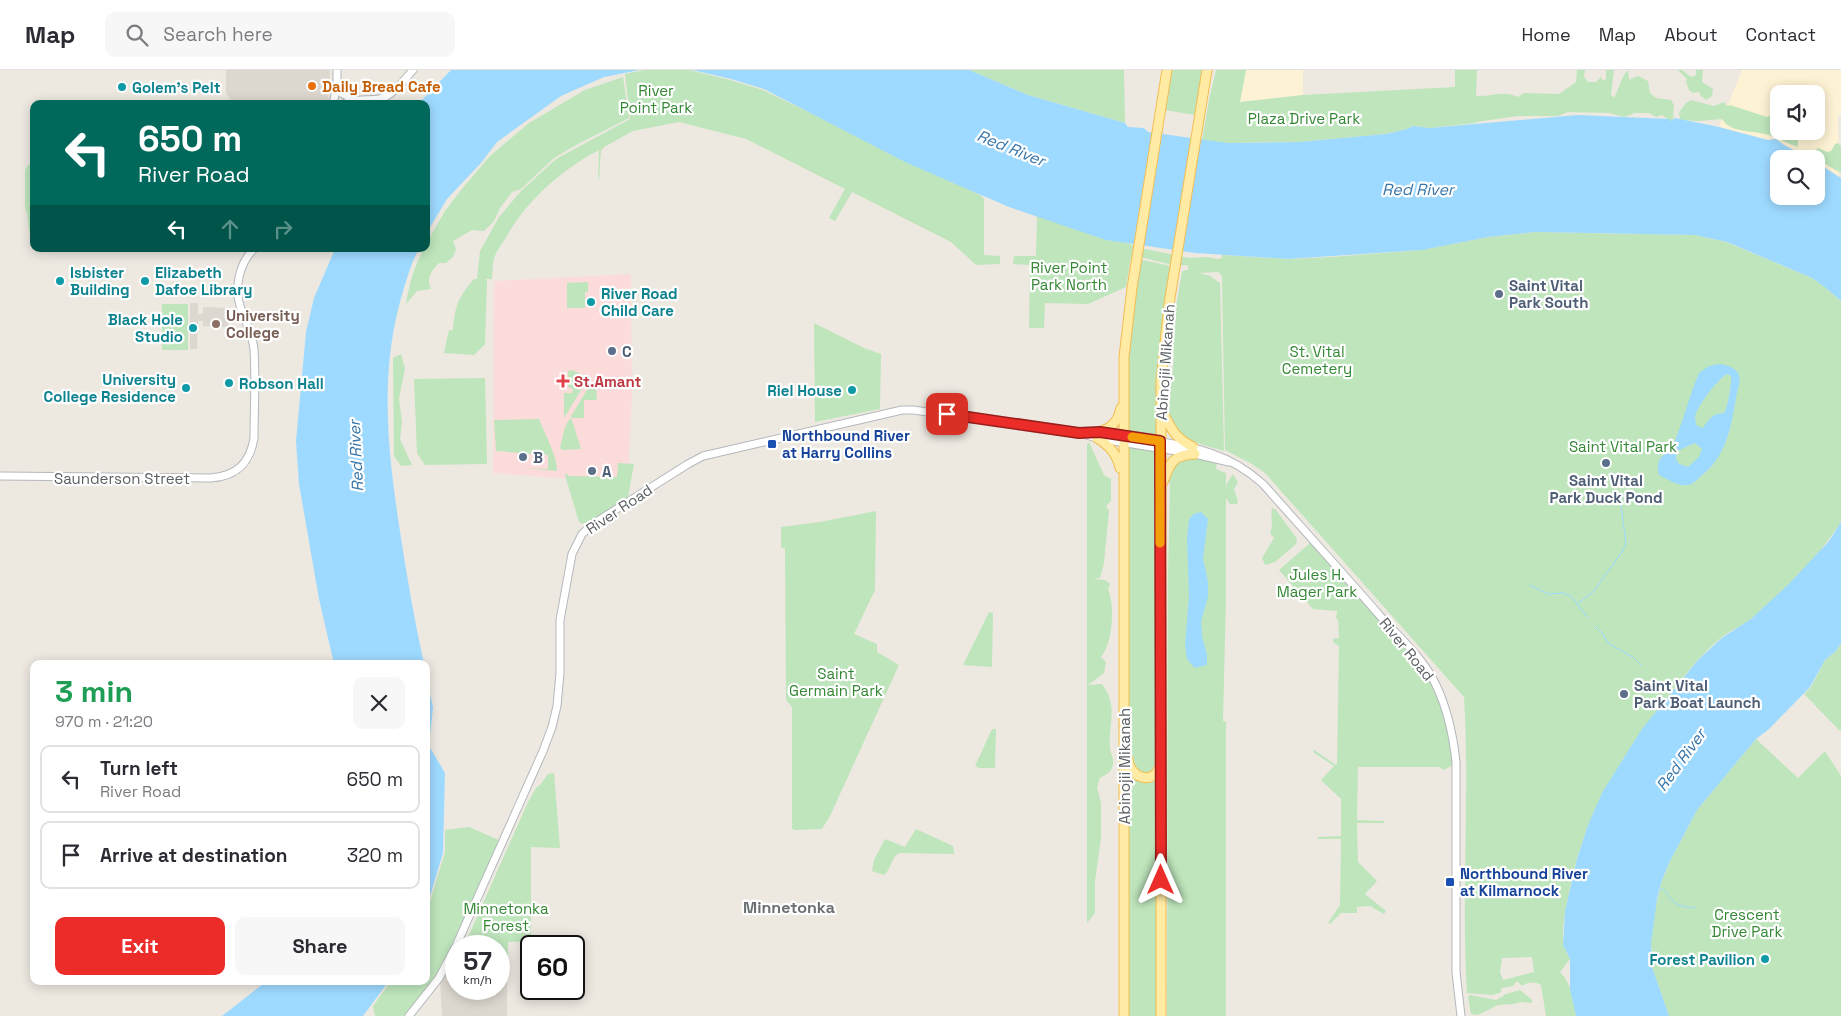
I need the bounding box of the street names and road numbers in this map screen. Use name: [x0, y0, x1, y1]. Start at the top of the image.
street label: Abinojii Mikanah: [1151, 303, 1179, 421]
street label: Saunderson Street: [54, 469, 190, 488]
street label: River Road: [582, 480, 656, 538]
street label: River Road: [1376, 613, 1438, 685]
street label: Abinojii Mikanah: [1115, 708, 1134, 824]

